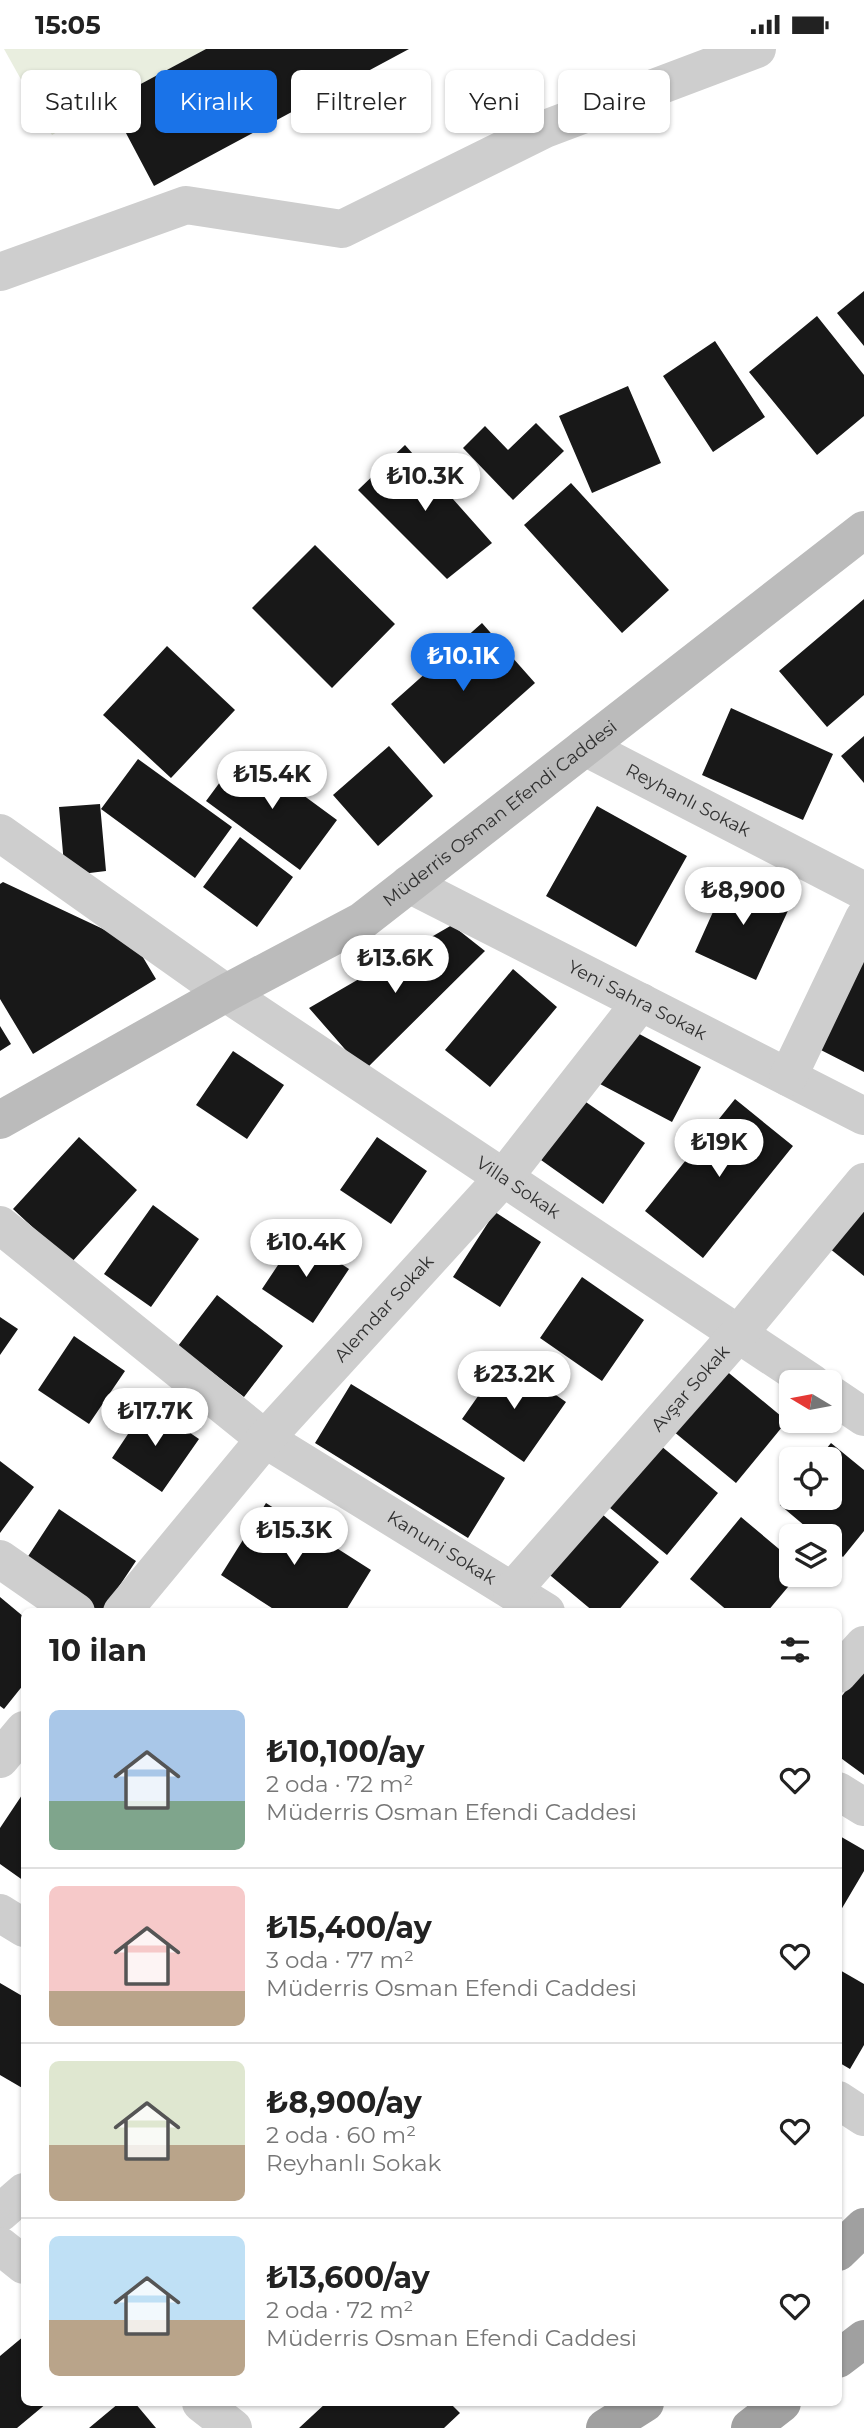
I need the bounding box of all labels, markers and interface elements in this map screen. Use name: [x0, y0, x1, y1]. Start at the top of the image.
text: 15:05: [35, 9, 101, 41]
chip: Satılık: [21, 70, 141, 133]
chip: Kiralık: [155, 70, 277, 133]
chip: Filtreler: [291, 70, 431, 133]
chip: Yeni: [445, 70, 544, 133]
chip: Daire: [558, 70, 670, 133]
pin: ₺10.3K: [368, 454, 482, 513]
text: ₺10.3K: [386, 462, 464, 490]
pin: ₺10.1K: [406, 633, 520, 693]
text: ₺10.1K: [427, 642, 499, 670]
street label: Müderris Osman Efendi Caddesi: [379, 716, 621, 911]
pin: ₺15.4K: [215, 751, 329, 811]
street label: Reyhanlı Sokak: [622, 759, 754, 842]
text: ₺15.4K: [233, 760, 311, 788]
pin: ₺8,900: [686, 867, 800, 927]
text: ₺8,900: [701, 876, 785, 904]
pin: ₺13.6K: [338, 935, 452, 995]
text: ₺13.6K: [357, 944, 433, 972]
street label: Yeni Sahra Sokak: [564, 956, 710, 1045]
pin: ₺19K: [678, 1119, 760, 1179]
text: ₺19K: [690, 1128, 748, 1156]
street label: Villa Sokak: [472, 1152, 565, 1223]
pin: ₺10.4K: [249, 1219, 363, 1279]
text: ₺10.4K: [266, 1228, 346, 1256]
street label: Alemdar Sokak: [330, 1250, 438, 1367]
street label: Avşar Sokak: [646, 1340, 734, 1436]
pin: ₺23.2K: [457, 1351, 571, 1411]
text: ₺23.2K: [474, 1360, 554, 1388]
north arrow: [779, 1370, 842, 1433]
map controls: [779, 1370, 842, 1587]
pin: ₺17.7K: [98, 1389, 212, 1448]
text: ₺17.7K: [117, 1397, 193, 1425]
button: locate: [779, 1447, 842, 1510]
street label: Kanuni Sokak: [383, 1506, 500, 1590]
pin: ₺15.3K: [237, 1507, 351, 1567]
text: ₺15.3K: [256, 1516, 332, 1544]
button: layers: [779, 1524, 842, 1587]
icon: filters: [776, 1631, 814, 1669]
text: 10 ilan: [49, 1632, 147, 1669]
text: ₺10,100/ay: [266, 1733, 424, 1770]
icon: home: [105, 1738, 189, 1822]
icon: heart: [776, 1761, 814, 1799]
text: 2 oda · 72 m²: [266, 1770, 413, 1798]
text: Müderris Osman Efendi Caddesi: [266, 1798, 637, 1826]
text: ₺15,400/ay: [266, 1909, 432, 1946]
icon: home: [105, 1914, 189, 1998]
icon: heart: [776, 1937, 814, 1975]
text: 3 oda · 77 m²: [266, 1946, 414, 1974]
text: Müderris Osman Efendi Caddesi: [266, 1974, 637, 2002]
text: ₺8,900/ay: [266, 2084, 422, 2121]
icon: home: [105, 2089, 189, 2173]
icon: heart: [776, 2112, 814, 2150]
text: 2 oda · 60 m²: [266, 2121, 416, 2149]
text: Reyhanlı Sokak: [266, 2149, 441, 2177]
text: ₺13,600/ay: [266, 2259, 430, 2296]
icon: home: [105, 2264, 189, 2348]
icon: heart: [776, 2287, 814, 2325]
text: 2 oda · 72 m²: [266, 2296, 413, 2324]
text: Müderris Osman Efendi Caddesi: [266, 2324, 637, 2352]

